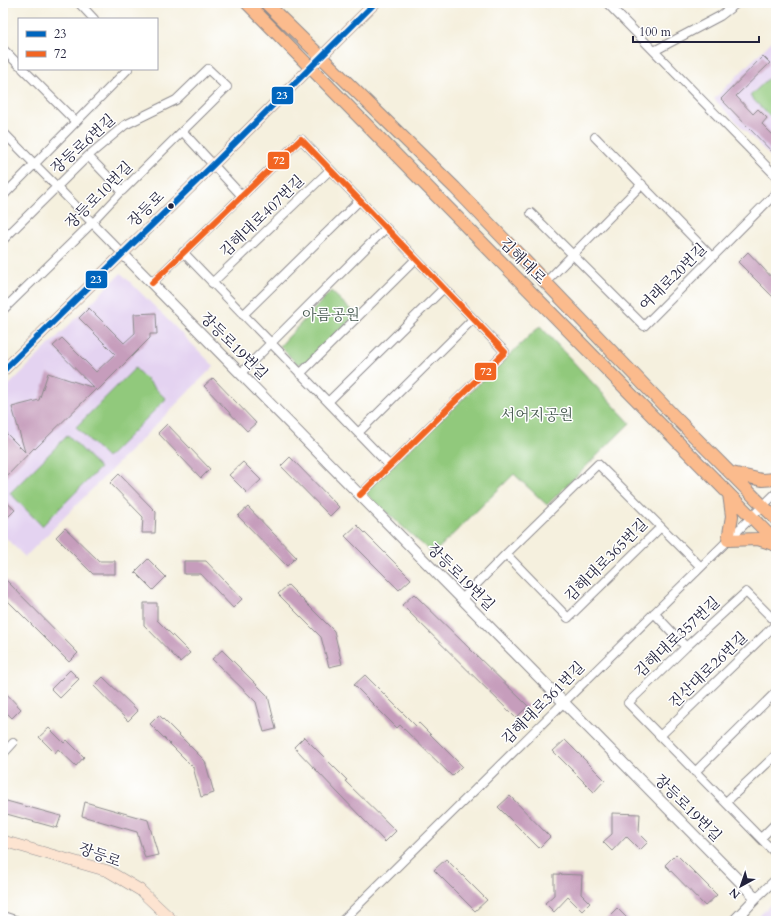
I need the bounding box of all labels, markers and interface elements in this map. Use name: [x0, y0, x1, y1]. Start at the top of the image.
legend: [18, 18, 158, 70]
scale bar: [633, 18, 759, 44]
text: 100 m: [639, 24, 672, 40]
text: 23: [54, 26, 66, 42]
text: 72: [54, 46, 66, 62]
line badge: 23: [271, 86, 294, 105]
text: 23: [276, 88, 288, 103]
street label: 장등로6번길: [47, 110, 119, 178]
line badge: 72: [267, 151, 290, 170]
text: 72: [273, 153, 285, 168]
street label: 장등로10번길: [61, 157, 137, 233]
street label: 김해대로407번길: [215, 171, 309, 261]
street label: 장등로: [123, 186, 169, 231]
unlabelled marker: [166, 201, 176, 211]
street label: 김해대로: [495, 233, 551, 289]
street label: 여래로20번길: [635, 239, 711, 315]
line badge: 23: [85, 270, 108, 289]
text: 23: [90, 272, 102, 287]
park label: 아름공원: [302, 305, 360, 325]
street label: 장등로19번길: [196, 308, 272, 384]
line badge: 72: [474, 362, 497, 381]
text: 72: [480, 364, 492, 379]
park label: 서어지공원: [501, 405, 573, 425]
street label: 김해대로365번길: [560, 514, 652, 606]
street label: 장등로19번길: [423, 539, 499, 615]
street label: 김해대로357번길: [630, 592, 724, 682]
street label: 진산대로26번길: [664, 627, 752, 713]
street label: 김해대로361번길: [497, 657, 589, 749]
street label: 장등로19번길: [650, 770, 726, 846]
street label: 장등로: [76, 838, 124, 872]
north arrow: [721, 866, 761, 906]
text: N: [726, 884, 743, 902]

